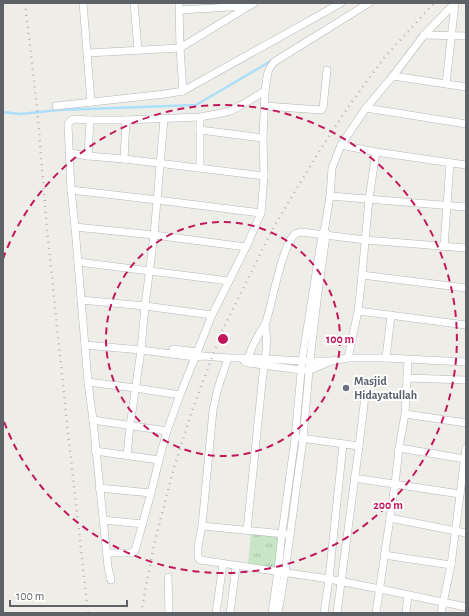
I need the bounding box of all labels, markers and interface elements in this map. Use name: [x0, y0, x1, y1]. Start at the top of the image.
centre of rings: [216, 332, 230, 346]
text: 100 m: [326, 333, 354, 345]
place label: Masjid Hidayatullah: [354, 375, 417, 402]
marker: Masjid Hidayatullah: [341, 383, 351, 393]
text: 200 m: [373, 499, 403, 511]
scale bar: [10, 582, 127, 608]
text: 100 m: [16, 590, 44, 602]

